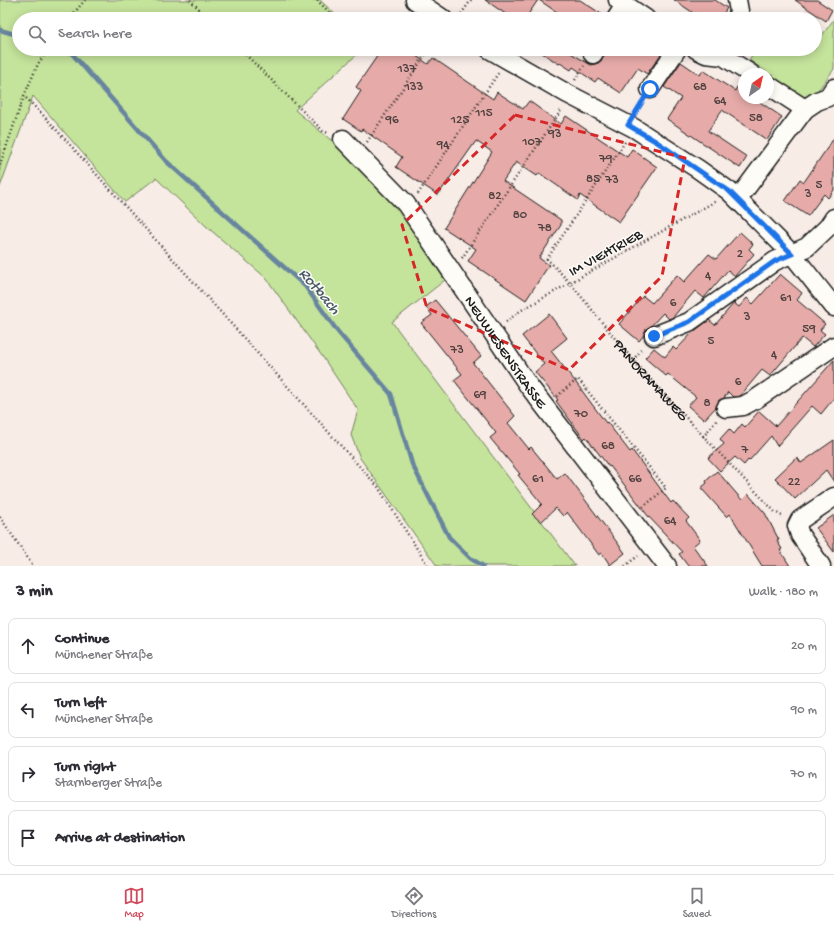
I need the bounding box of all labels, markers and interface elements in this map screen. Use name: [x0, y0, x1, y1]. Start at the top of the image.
search box: [12, 12, 822, 56]
icon: search: [26, 23, 48, 45]
text: Search here: [58, 25, 132, 43]
house number: 137: [397, 62, 418, 77]
north arrow: [738, 68, 774, 104]
house number: 133: [404, 80, 424, 95]
route start: [641, 80, 659, 98]
house number: 68: [693, 80, 707, 95]
house number: 64: [714, 94, 726, 109]
house number: 115: [474, 106, 493, 121]
house number: 58: [749, 111, 763, 126]
house number: 96: [384, 113, 399, 128]
house number: 125: [450, 113, 469, 128]
house number: 93: [547, 127, 562, 142]
house number: 107: [521, 135, 543, 150]
house number: 94: [436, 138, 449, 153]
house number: 79: [598, 152, 613, 167]
house number: 85: [586, 172, 600, 187]
house number: 73: [604, 173, 619, 188]
house number: 5: [816, 178, 823, 193]
house number: 3: [804, 187, 812, 202]
house number: 82: [488, 189, 502, 204]
house number: 80: [513, 208, 528, 223]
house number: 78: [537, 221, 552, 236]
street label: IM VIEHTRIEB: [566, 226, 646, 281]
house number: 2: [737, 247, 744, 262]
water label: Rotbach: [294, 265, 343, 320]
house number: 4: [705, 269, 711, 284]
house number: 61: [780, 291, 792, 306]
street label: NEUWIESENSTRASSE: [460, 293, 550, 413]
house number: 6: [670, 296, 677, 311]
house number: 3: [743, 310, 751, 325]
house number: 59: [802, 322, 816, 337]
route end: [645, 327, 663, 345]
house number: 5: [708, 334, 715, 349]
street label: PANORAMAWEG: [608, 336, 692, 426]
house number: 73: [449, 343, 464, 358]
house number: 4: [771, 348, 777, 363]
house number: 6: [735, 375, 742, 390]
house number: 69: [473, 388, 487, 403]
house number: 8: [703, 396, 711, 411]
house number: 70: [573, 407, 589, 422]
house number: 68: [601, 439, 615, 454]
house number: 7: [741, 443, 750, 458]
house number: 61: [532, 472, 544, 487]
house number: 66: [628, 472, 642, 487]
house number: 22: [788, 475, 801, 490]
house number: 64: [664, 514, 676, 529]
text: 3 min: [16, 582, 53, 602]
text: Walk · 180 m: [749, 585, 818, 600]
text: Continue: [55, 630, 109, 648]
icon: ahead: [17, 635, 39, 657]
text: 20 m: [791, 639, 817, 654]
text: Münchener Straße: [55, 648, 153, 663]
text: Turn left: [55, 694, 106, 712]
icon: left: [17, 699, 39, 721]
text: 90 m: [791, 703, 817, 718]
text: Münchener Straße: [55, 712, 153, 727]
text: Turn right: [55, 758, 115, 776]
icon: right: [17, 763, 39, 785]
text: 70 m: [791, 767, 817, 782]
text: Starnberger Straße: [55, 776, 162, 791]
icon: arrive: [17, 827, 39, 849]
text: Arrive at destination: [55, 829, 185, 847]
tab: Map: [123, 885, 145, 921]
tab: Directions: [392, 885, 436, 921]
tab: Saved: [683, 885, 711, 921]

